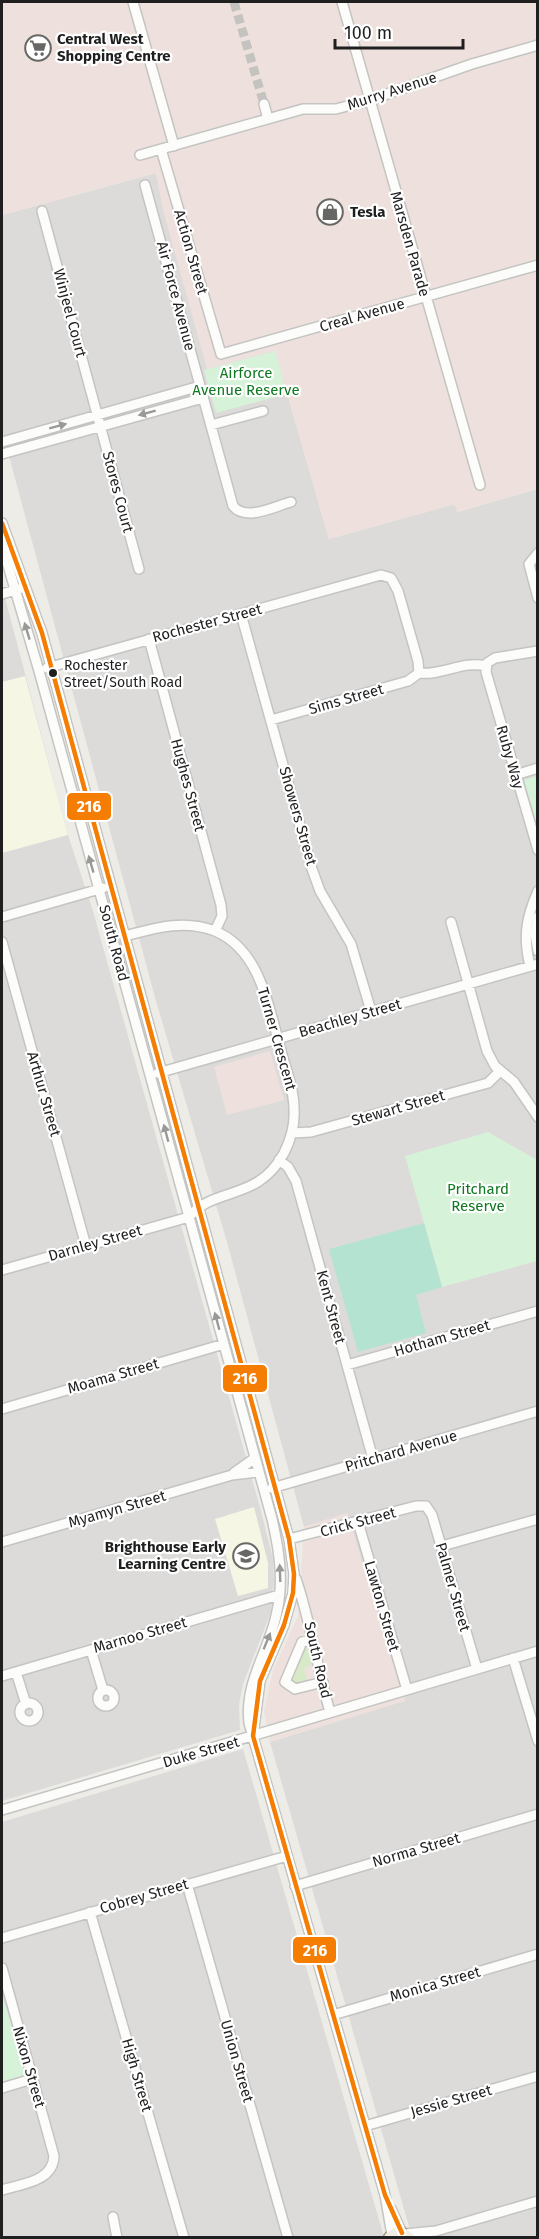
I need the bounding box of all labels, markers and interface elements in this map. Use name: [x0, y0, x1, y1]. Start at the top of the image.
scale bar: [335, 12, 462, 50]
text: 100 m: [344, 22, 392, 44]
place label: Central West Shopping Centre: [57, 30, 171, 65]
supermarket icon: Central West Shopping Centre: [23, 33, 53, 63]
street label: Murry Avenue: [345, 68, 439, 114]
street label: Marsden Parade: [386, 189, 434, 299]
shop icon: Tesla: [315, 197, 345, 227]
place label: Tesla: [350, 203, 385, 221]
street label: Action Street: [170, 207, 212, 297]
street label: Air Force Avenue: [153, 239, 199, 353]
street label: Winjeel Court: [50, 267, 91, 360]
street label: Creal Avenue: [317, 294, 407, 336]
park label: Airforce Avenue Reserve: [192, 364, 300, 399]
one-way arrow: [138, 409, 156, 419]
one-way arrow: [49, 421, 67, 430]
street label: Stores Court: [99, 449, 138, 535]
street label: Rochester Street: [150, 600, 264, 646]
one-way arrow: [22, 621, 31, 639]
place label: Rochester Street/South Road: [64, 657, 182, 691]
marker: Rochester Street/South Road: [47, 667, 59, 679]
street label: Sims Street: [307, 680, 386, 718]
street label: Ruby Way: [492, 723, 528, 791]
street label: Hughes Street: [167, 737, 209, 834]
street label: Showers Street: [275, 765, 321, 868]
line badge: 216: [66, 792, 112, 821]
text: 216: [77, 797, 101, 816]
one-way arrow: [86, 855, 96, 873]
street label: South Road: [95, 903, 133, 983]
street label: Turner Crescent: [254, 985, 300, 1093]
street label: Beachley Street: [297, 995, 404, 1041]
street label: Arthur Street: [23, 1049, 65, 1139]
street label: Stewart Street: [349, 1086, 447, 1130]
one-way arrow: [161, 1124, 170, 1142]
park label: Pritchard Reserve: [447, 1180, 509, 1215]
street label: Darnley Street: [46, 1221, 145, 1265]
street label: Kent Street: [313, 1268, 350, 1346]
one-way arrow: [212, 1312, 222, 1330]
street label: Hotham Street: [392, 1316, 493, 1360]
street label: Moama Street: [65, 1354, 161, 1398]
line badge: 216: [222, 1364, 268, 1393]
text: 216: [233, 1369, 257, 1388]
street label: Pritchard Avenue: [343, 1426, 459, 1476]
street label: Myamyn Street: [66, 1486, 168, 1532]
street label: Crick Street: [318, 1503, 398, 1541]
place label: Brighthouse Early Learning Centre: [105, 1538, 226, 1573]
street label: Palmer Street: [432, 1540, 474, 1634]
school or university icon: Brighthouse Early Learning Centre: [231, 1541, 261, 1571]
street label: Lawton Street: [360, 1559, 404, 1654]
one-way arrow: [275, 1564, 284, 1583]
street label: Marnoo Street: [91, 1613, 189, 1657]
street label: South Road: [300, 1620, 336, 1700]
one-way arrow: [263, 1632, 272, 1650]
street label: Duke Street: [161, 1732, 242, 1772]
street label: Norma Street: [370, 1829, 463, 1871]
street label: Cobrey Street: [98, 1875, 191, 1917]
line badge: 216: [292, 1936, 337, 1964]
text: 216: [303, 1941, 327, 1960]
street label: Monica Street: [388, 1962, 483, 2006]
street label: Union Street: [217, 2018, 258, 2105]
street label: Nixon Street: [9, 2024, 49, 2110]
street label: High Street: [118, 2036, 156, 2114]
street label: Jessie Street: [408, 2081, 494, 2121]

